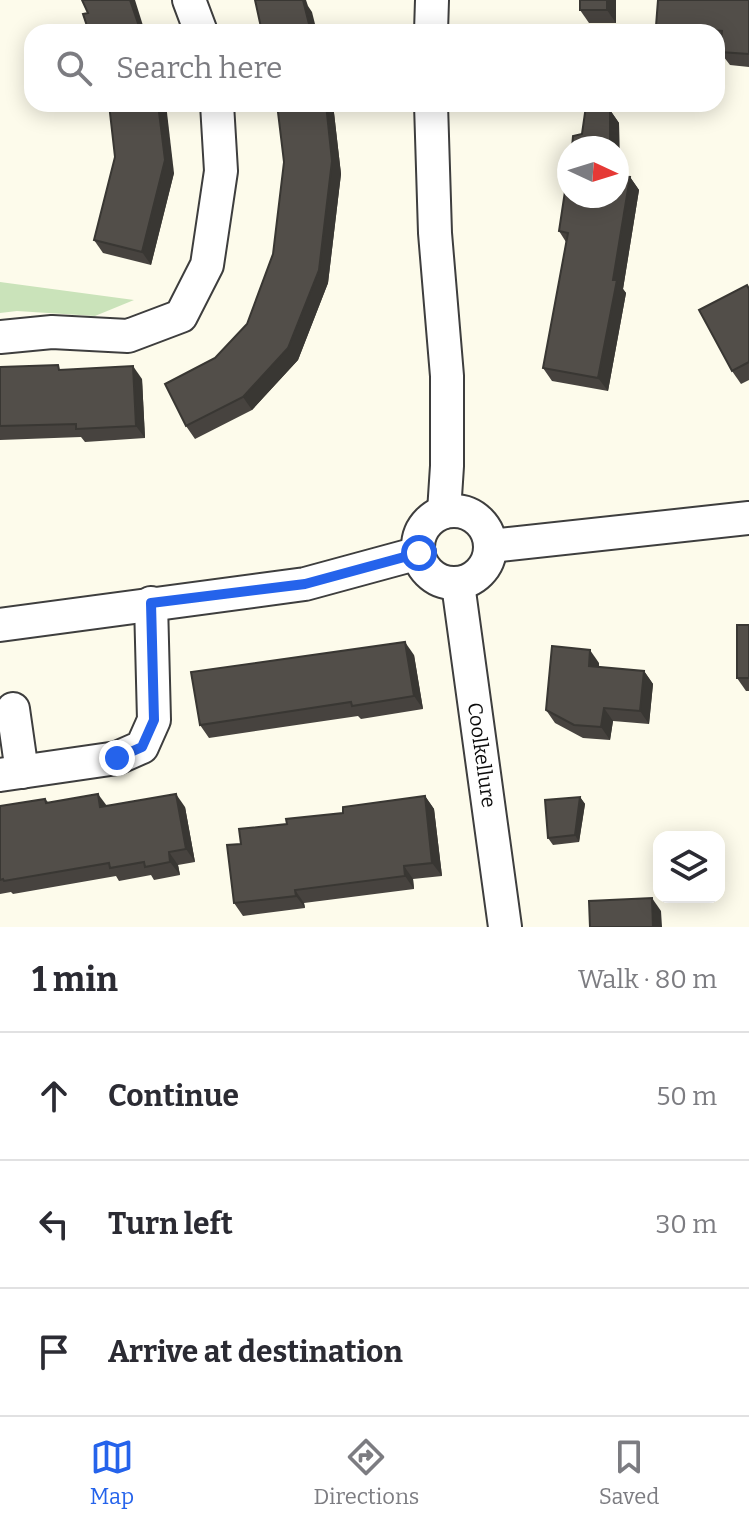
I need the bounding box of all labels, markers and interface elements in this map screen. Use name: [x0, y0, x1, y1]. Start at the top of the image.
search box: [24, 24, 725, 112]
icon: search: [52, 46, 96, 90]
text: Search here: [116, 50, 283, 86]
north arrow: [557, 136, 629, 208]
route start: [401, 535, 437, 571]
street label: Coolkellure: [463, 701, 501, 809]
route end: [99, 740, 135, 776]
map controls: [653, 831, 725, 903]
button: layers: [653, 831, 725, 903]
text: 1 min: [32, 959, 118, 1000]
text: Walk · 80 m: [578, 964, 717, 995]
icon: ahead: [32, 1074, 76, 1118]
text: Continue: [108, 1078, 239, 1114]
text: 50 m: [656, 1081, 717, 1112]
icon: left: [32, 1202, 76, 1246]
text: Turn left: [108, 1206, 233, 1242]
text: 30 m: [656, 1209, 717, 1240]
icon: arrive: [32, 1330, 76, 1374]
text: Arrive at destination: [108, 1334, 403, 1370]
tab: Map: [90, 1435, 134, 1510]
tab: Directions: [314, 1435, 419, 1510]
tab: Saved: [599, 1435, 659, 1510]

